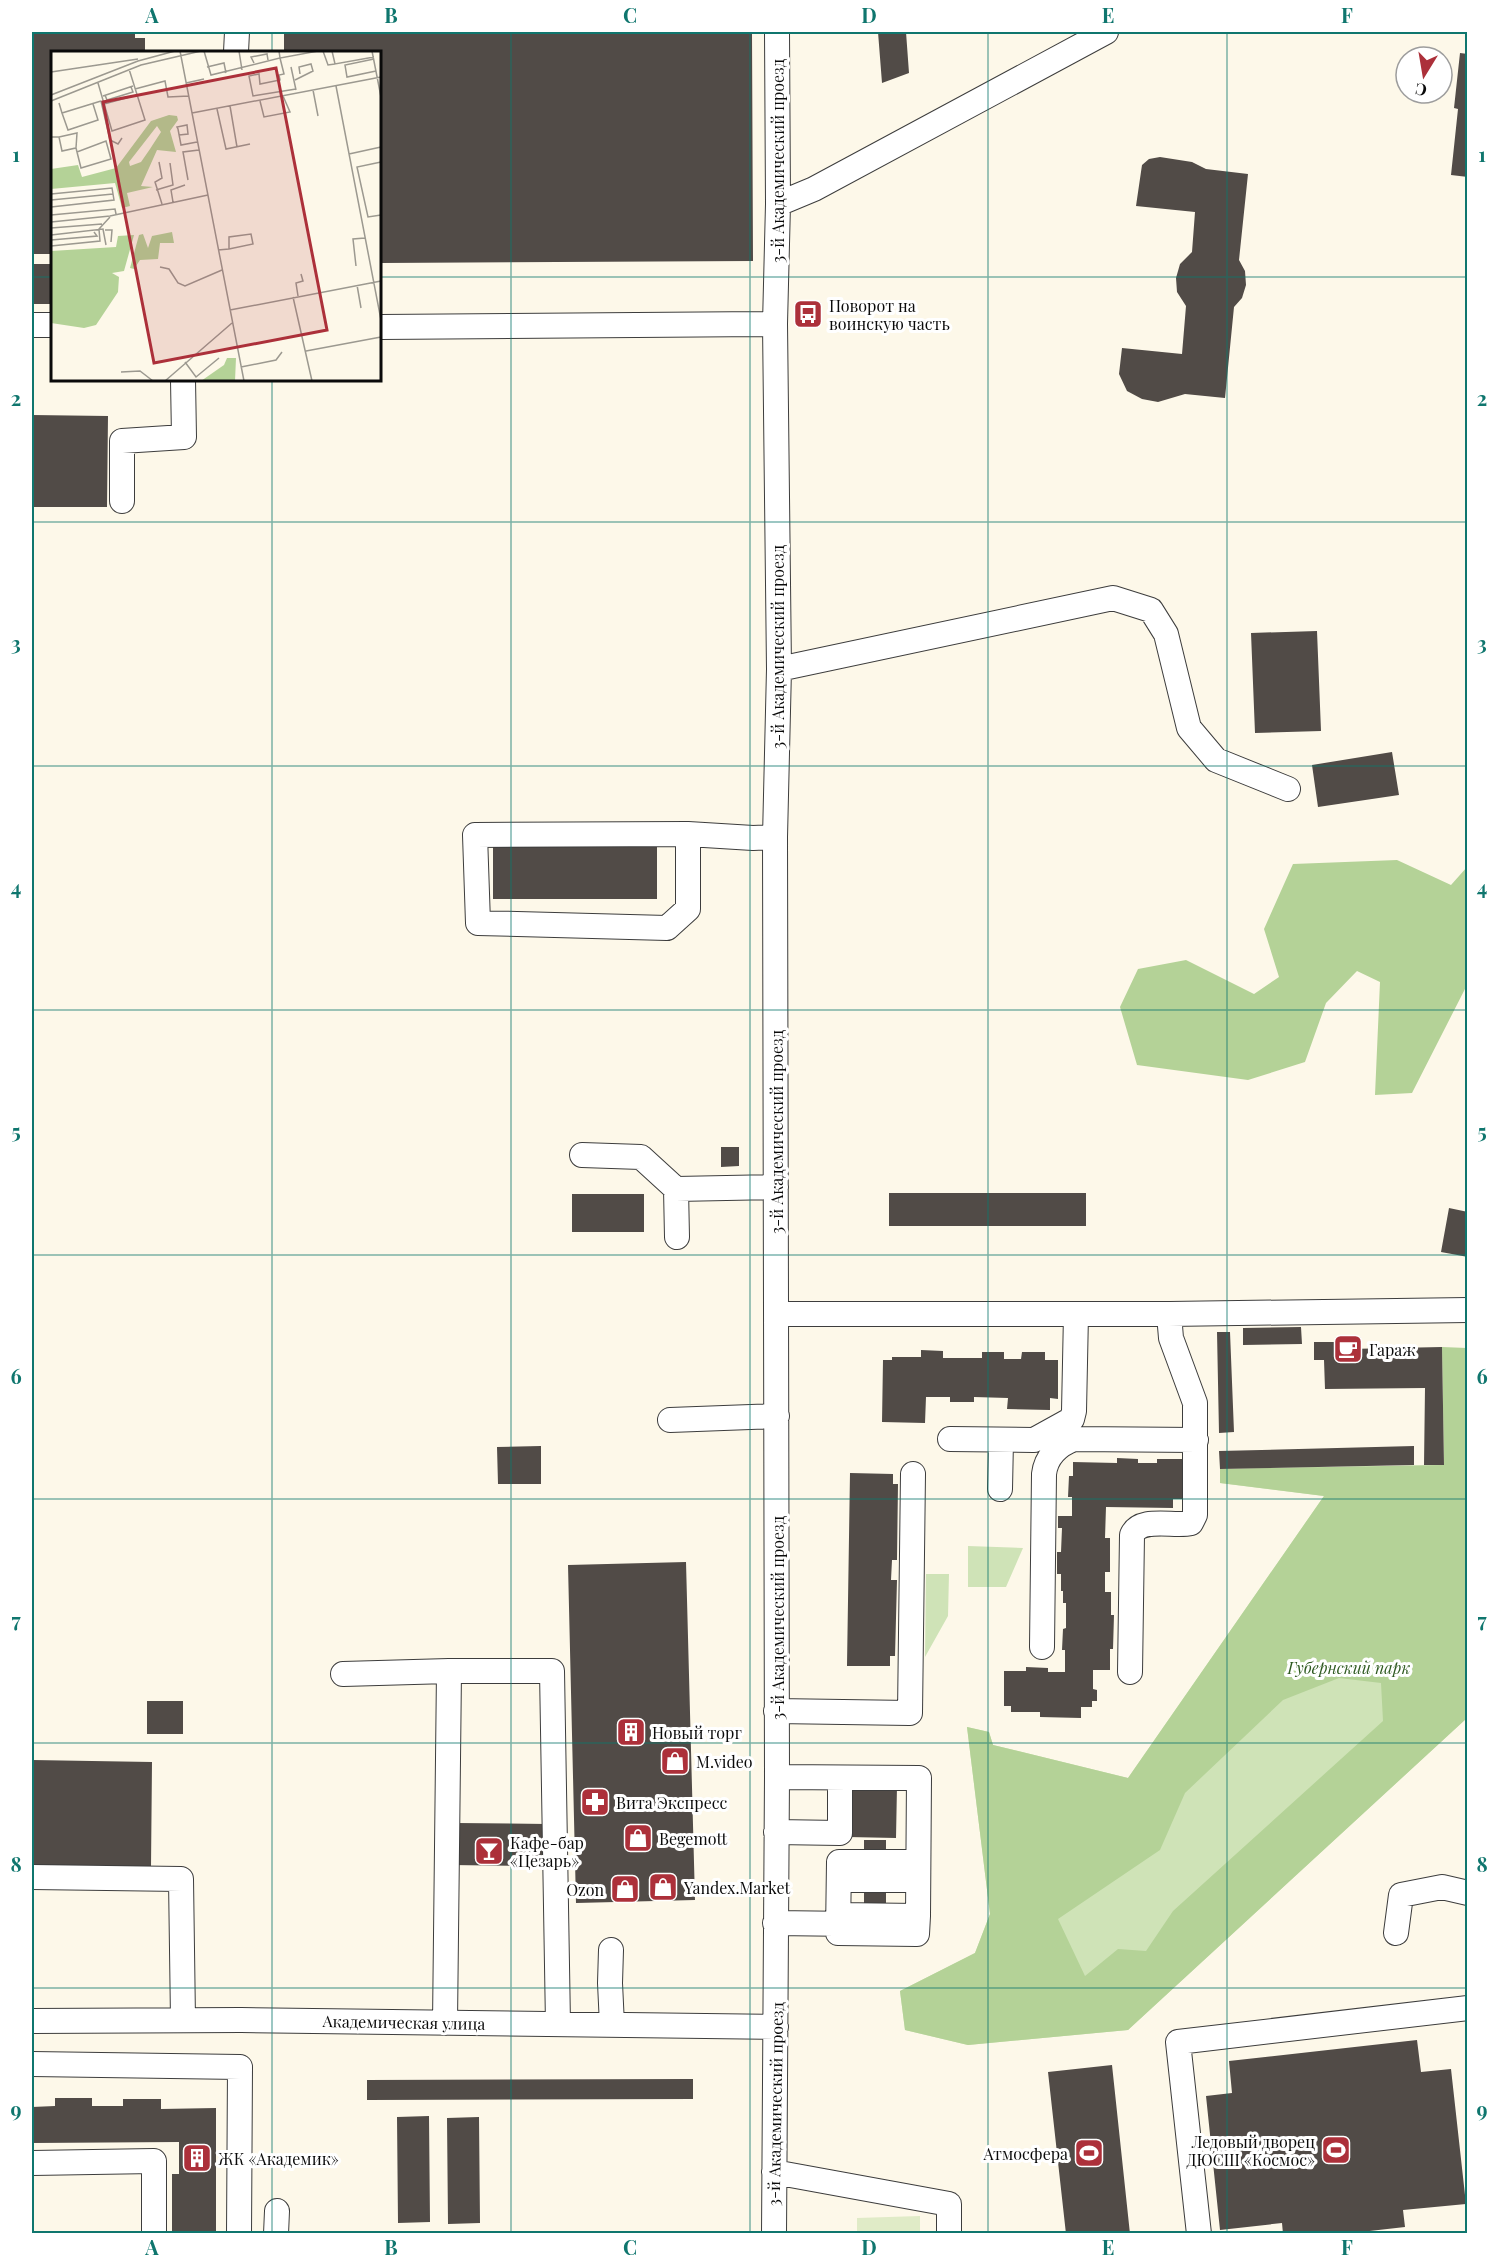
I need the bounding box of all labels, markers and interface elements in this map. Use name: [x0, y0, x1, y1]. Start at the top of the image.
text: A: [144, 1, 159, 28]
text: B: [384, 1, 398, 28]
text: C: [623, 1, 637, 28]
text: D: [861, 1, 877, 28]
text: E: [1102, 1, 1114, 28]
text: F: [1341, 1, 1353, 28]
north arrow: [1394, 45, 1454, 105]
inset map: [51, 51, 381, 381]
street label: 3-й Академический проезд: [767, 58, 788, 263]
text: С: [1414, 79, 1429, 102]
text: 1: [12, 140, 20, 167]
text: 1: [1478, 140, 1486, 167]
place label: Поворот на воинскую часть: [829, 295, 950, 334]
bus stop icon: Поворот на воинскую часть: [792, 298, 824, 330]
text: 2: [11, 384, 21, 411]
text: 2: [1477, 384, 1487, 411]
street label: 3-й Академический проезд: [767, 544, 788, 749]
text: 3: [11, 629, 21, 656]
text: 3: [1477, 629, 1487, 656]
text: 4: [11, 873, 21, 900]
text: 4: [1477, 873, 1487, 900]
street label: 3-й Академический проезд: [766, 1029, 787, 1234]
text: 5: [11, 1117, 21, 1144]
text: 5: [1477, 1117, 1487, 1144]
cafe icon: Гараж: [1332, 1333, 1364, 1365]
place label: Гараж: [1369, 1339, 1416, 1360]
text: 6: [10, 1362, 22, 1389]
text: 6: [1476, 1362, 1488, 1389]
street label: 3-й Академический проезд: [767, 1515, 788, 1720]
text: 7: [11, 1606, 21, 1633]
text: 7: [1477, 1606, 1487, 1633]
park label: Губернский парк: [1287, 1657, 1410, 1678]
building icon: Новый торг: [615, 1716, 647, 1748]
place label: Новый торг: [652, 1722, 742, 1743]
shop icon: M.video: [659, 1745, 691, 1777]
place label: M.video: [696, 1751, 753, 1772]
pharmacy icon: Вита Экспресс: [579, 1786, 611, 1818]
place label: Вита Экспресс: [616, 1792, 728, 1813]
shop icon: Begemott: [622, 1822, 654, 1854]
place label: Begemott: [659, 1828, 727, 1849]
place label: Кафе-бар «Цезарь»: [510, 1832, 584, 1871]
bar icon: Кафе-бар «Цезарь»: [473, 1835, 505, 1867]
text: 8: [10, 1850, 22, 1877]
text: 8: [1476, 1850, 1488, 1877]
shop icon: Yandex.Market: [647, 1871, 679, 1903]
shop icon: Ozon: [609, 1873, 641, 1905]
place label: Yandex.Market: [683, 1877, 791, 1898]
place label: Ozon: [566, 1879, 604, 1900]
street label: 3-й Академический проезд: [763, 2001, 787, 2206]
street label: Академическая улица: [321, 2010, 486, 2034]
text: 9: [10, 2095, 22, 2122]
text: 9: [1476, 2095, 1488, 2122]
place label: Ледовый дворец ДЮСШ «Космос»: [1187, 2131, 1315, 2170]
sports icon: Ледовый дворец ДЮСШ «Космос»: [1320, 2134, 1352, 2166]
sports icon: Атмосфера: [1073, 2137, 1105, 2169]
building icon: ЖК «Академик»: [181, 2142, 213, 2174]
place label: Атмосфера: [982, 2143, 1068, 2164]
place label: ЖК «Академик»: [218, 2148, 339, 2169]
text: A: [144, 2233, 159, 2260]
text: B: [384, 2233, 398, 2260]
text: C: [623, 2233, 637, 2260]
text: D: [861, 2233, 877, 2260]
text: E: [1102, 2233, 1114, 2260]
text: F: [1341, 2233, 1353, 2260]

